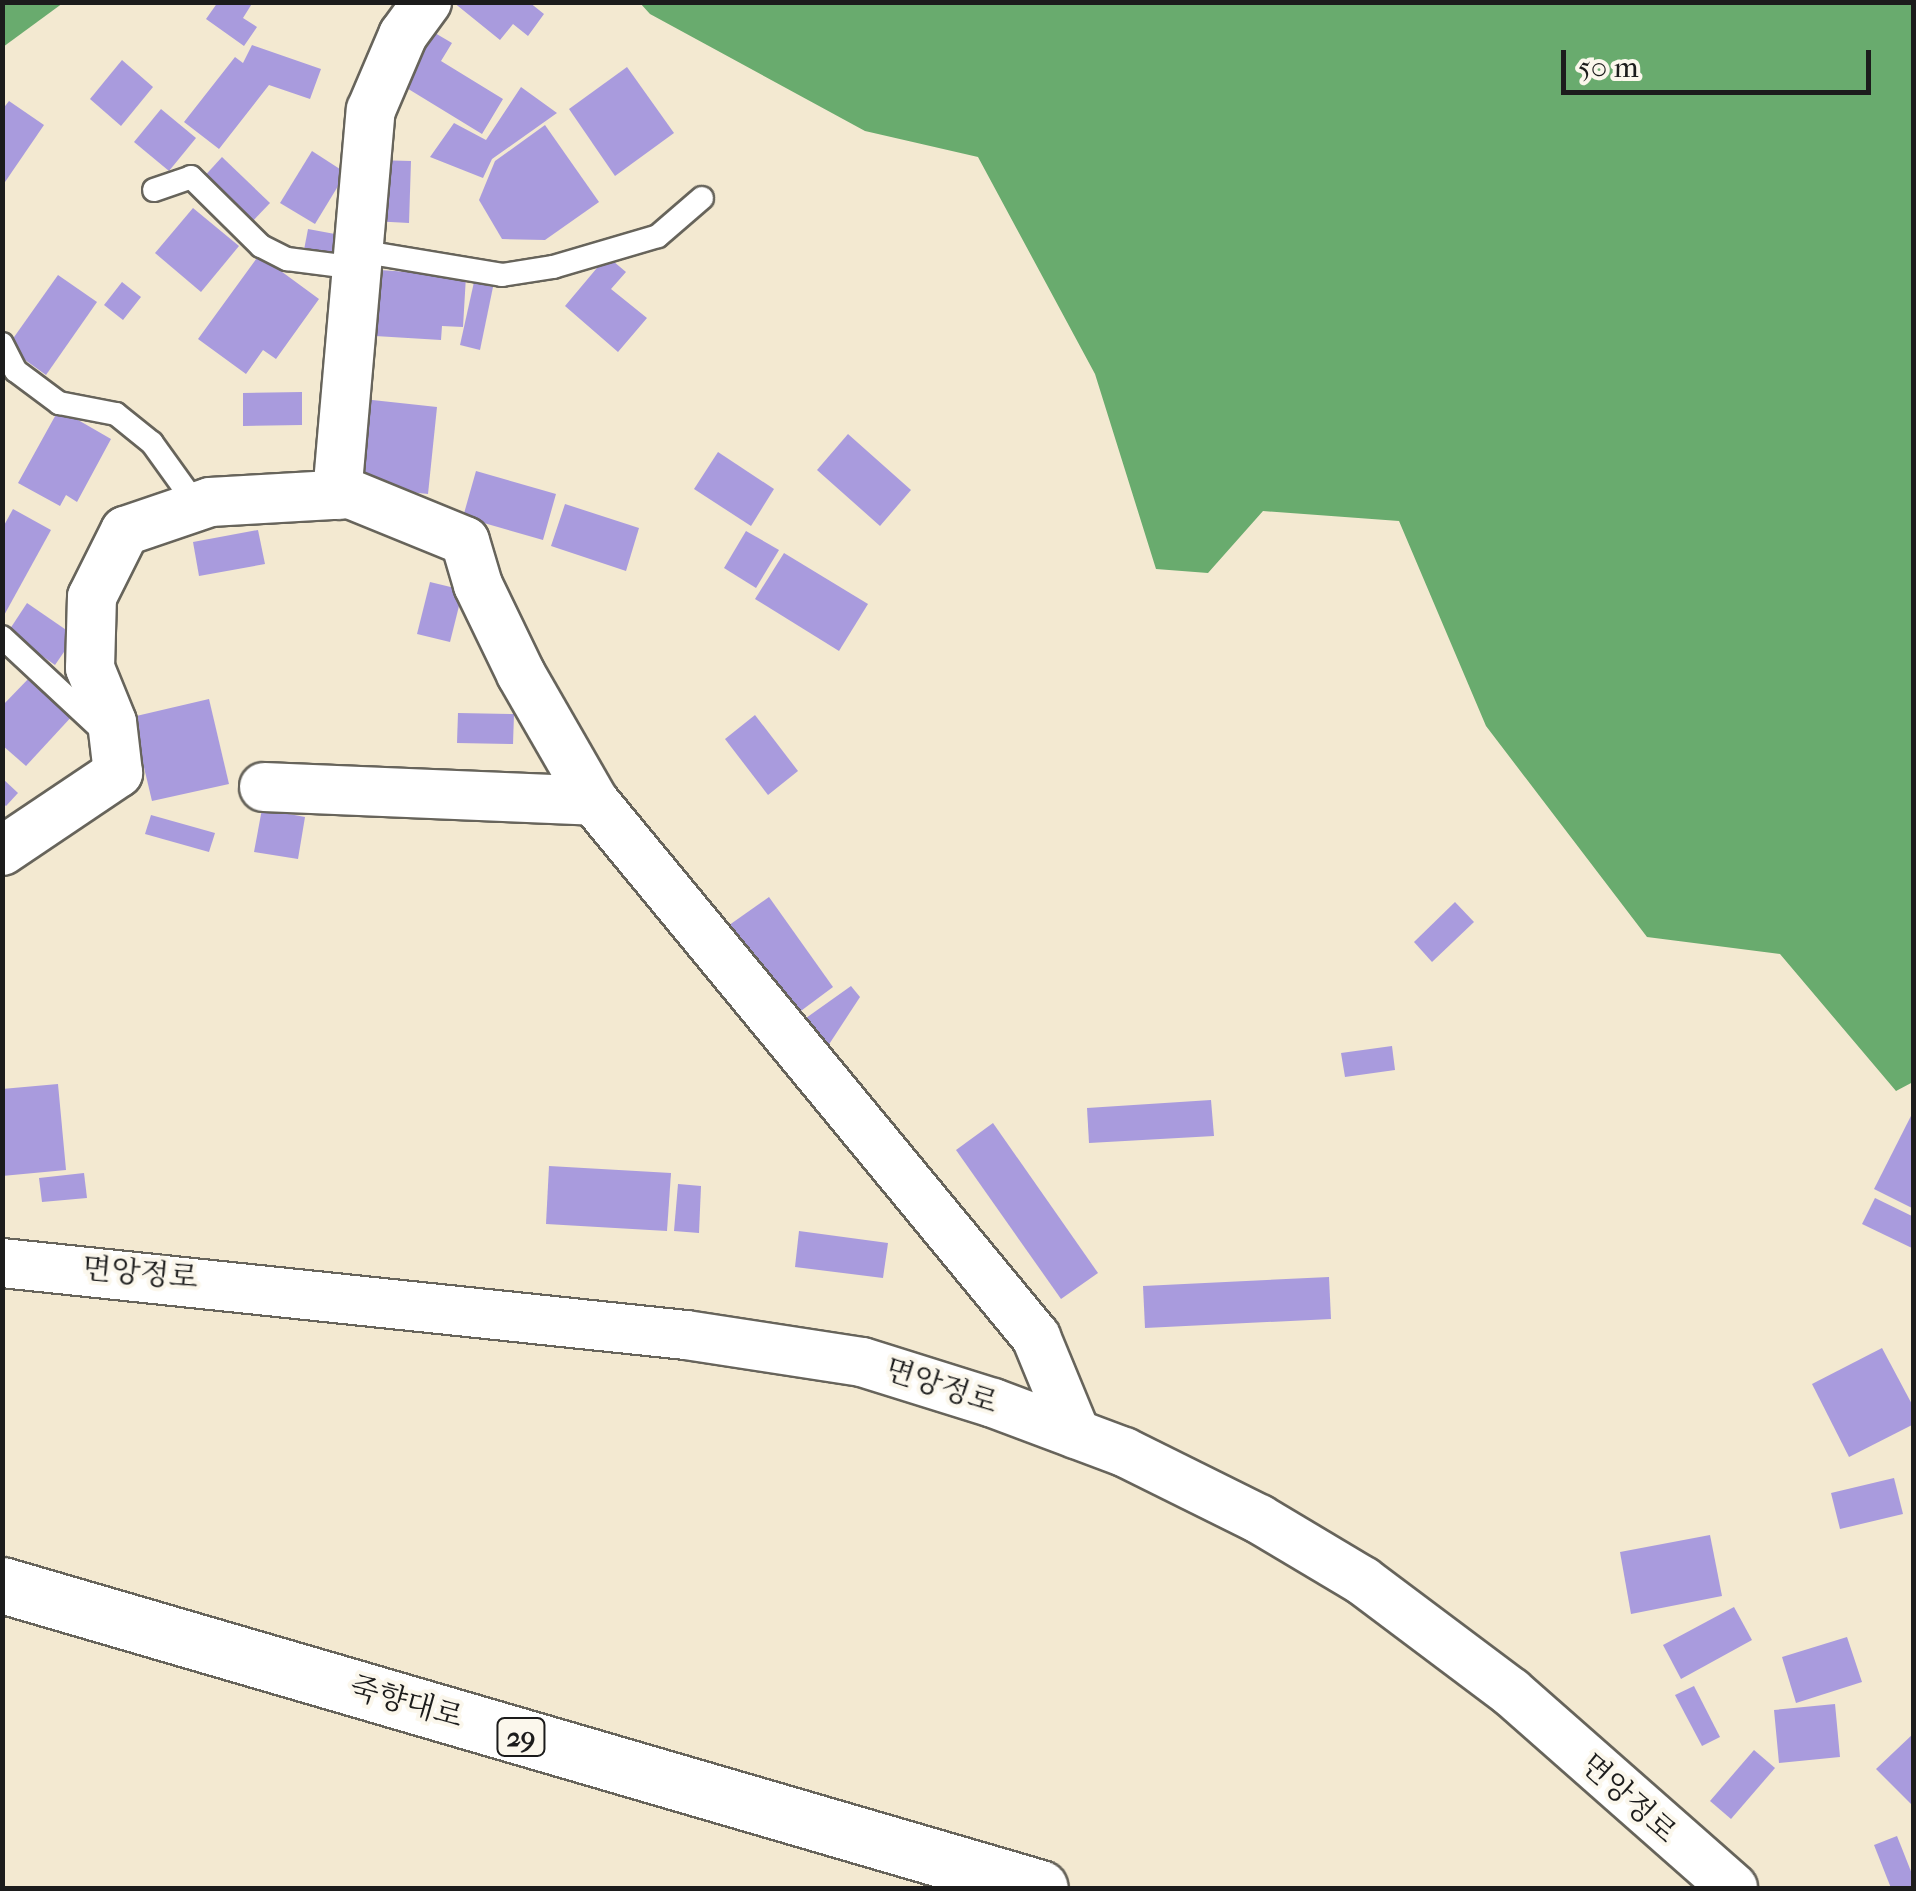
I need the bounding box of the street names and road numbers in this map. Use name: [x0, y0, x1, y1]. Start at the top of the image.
street label: 면앙정로: [81, 1251, 199, 1297]
street label: 면앙정로: [880, 1352, 1002, 1422]
street label: 죽향대로: [345, 1670, 467, 1736]
road number: 29: [496, 1714, 546, 1760]
street label: 면앙정로: [1573, 1747, 1683, 1851]

